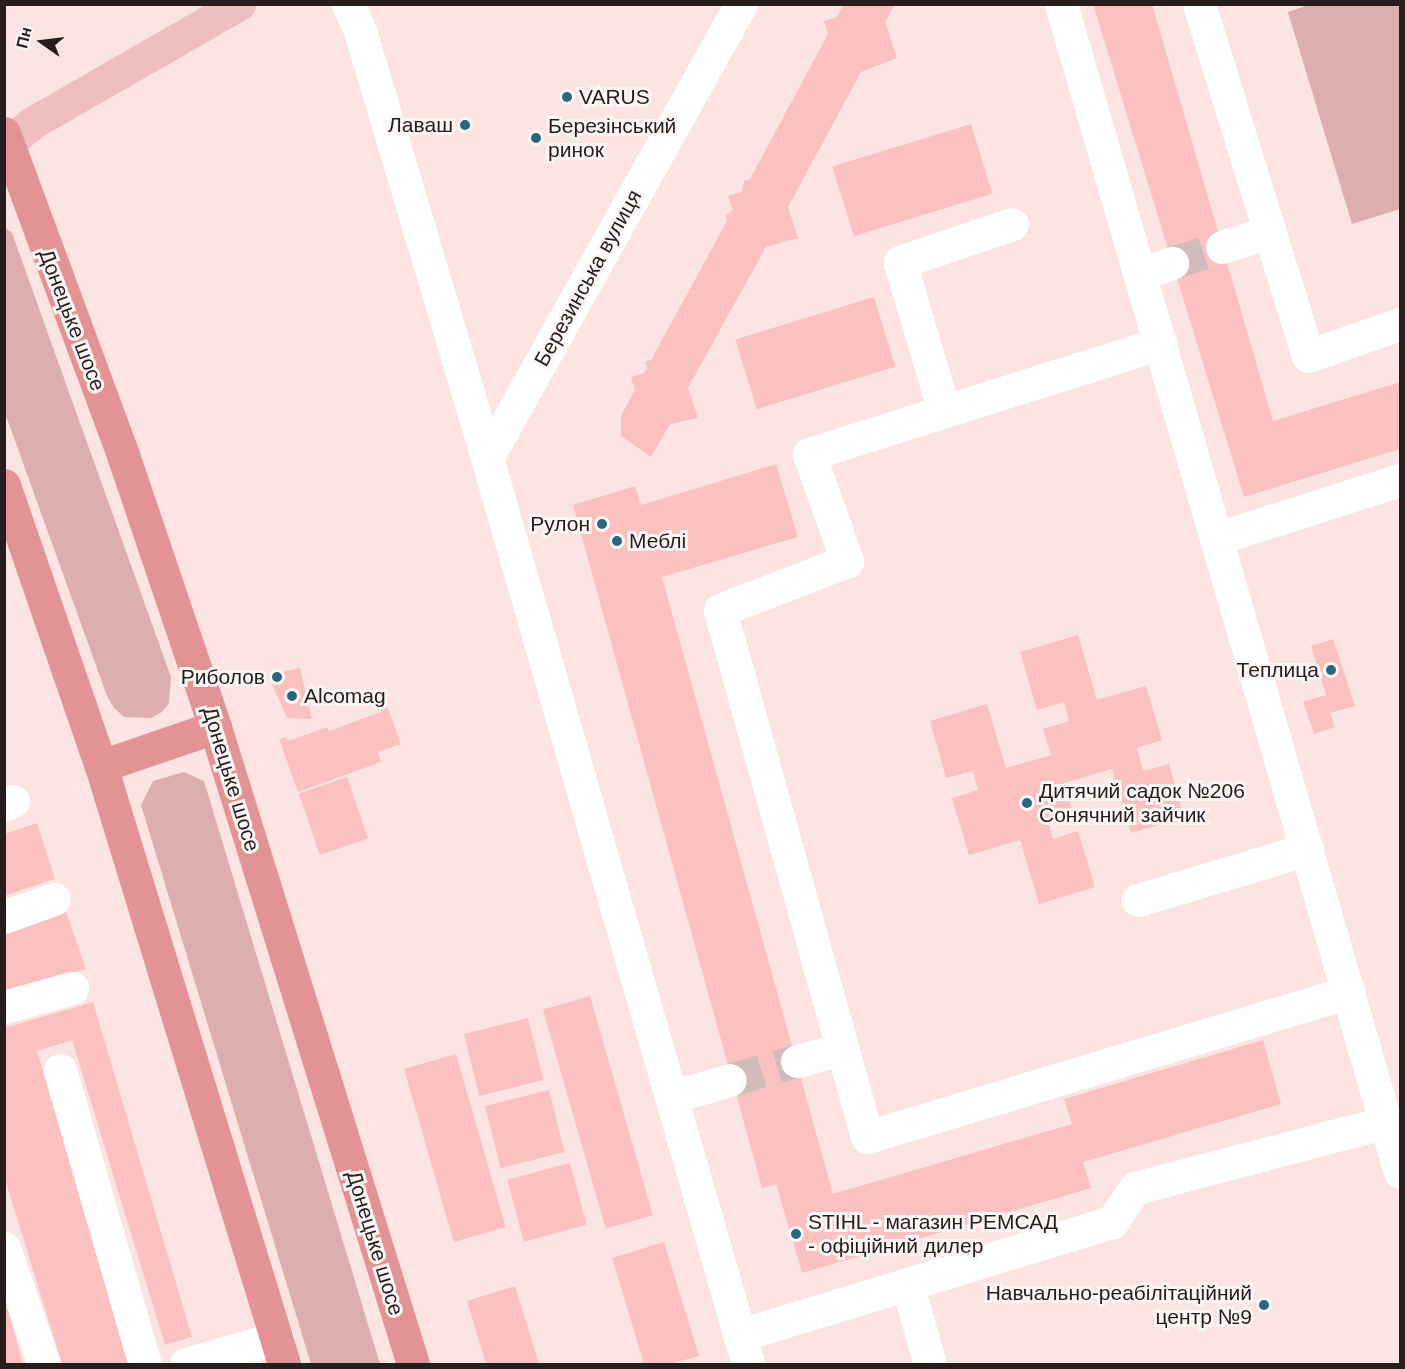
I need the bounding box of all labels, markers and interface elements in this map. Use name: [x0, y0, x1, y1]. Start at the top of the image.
north arrow: [12, 12, 72, 72]
text: Пн: [13, 25, 35, 50]
place label: VARUS: [579, 84, 650, 110]
marker: VARUS: [560, 90, 574, 104]
place label: Лаваш: [388, 112, 453, 138]
place label: Березінський ринок: [548, 113, 676, 163]
marker: Лаваш: [458, 118, 472, 132]
marker: Березінський ринок: [529, 131, 543, 145]
street label: Березинська вулиця: [529, 185, 647, 371]
street label: Донецьке шосе: [33, 245, 111, 395]
place label: Рулон: [530, 511, 590, 537]
marker: Рулон: [595, 517, 609, 531]
place label: Меблі: [629, 528, 686, 554]
marker: Меблі: [610, 534, 624, 548]
place label: Теплица: [1237, 657, 1319, 683]
marker: Теплица: [1324, 663, 1338, 677]
place label: Риболов: [181, 664, 265, 690]
marker: Риболов: [270, 670, 284, 684]
place label: Alcomag: [304, 683, 386, 709]
marker: Alcomag: [285, 689, 299, 703]
street label: Донецьке шосе: [197, 704, 265, 854]
place label: Дитячий садок №206 Сонячний зайчик: [1039, 778, 1245, 828]
marker: Дитячий садок №206 Сонячний зайчик: [1020, 796, 1034, 810]
street label: Донецьке шосе: [341, 1168, 409, 1318]
place label: STIHL - магазин РЕМСАД - офіційний дилер: [808, 1209, 1059, 1259]
marker: STIHL - магазин РЕМСАД - офіційний дилер: [789, 1227, 803, 1241]
place label: Навчально-реабілітаційний центр №9: [986, 1280, 1252, 1330]
marker: Навчально-реабілітаційний центр №9: [1257, 1298, 1271, 1312]

